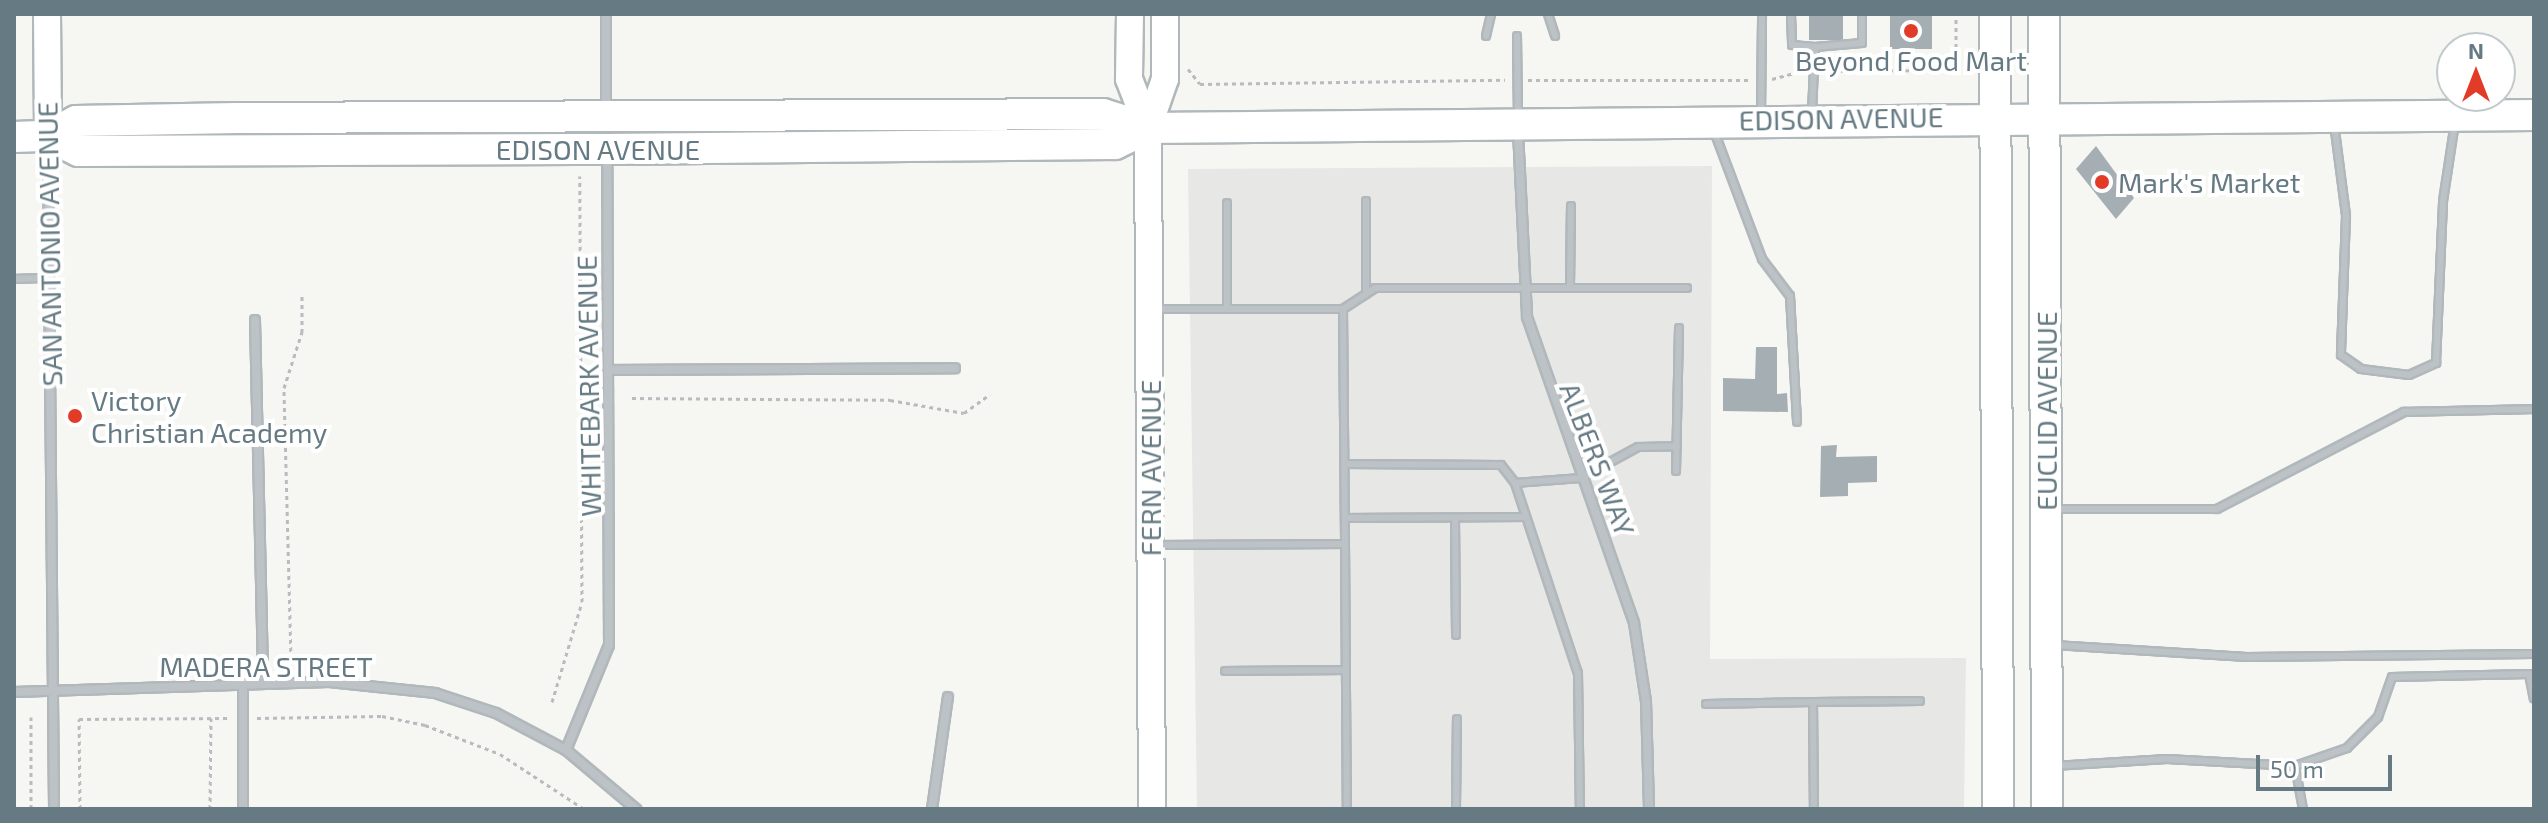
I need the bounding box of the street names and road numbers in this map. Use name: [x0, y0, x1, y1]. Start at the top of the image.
street label: EDISON AVENUE: [1738, 99, 1944, 137]
street label: SAN ANTONIO AVENUE: [30, 101, 68, 387]
street label: EDISON AVENUE: [495, 132, 701, 166]
street label: WHITEBARK AVENUE: [569, 254, 607, 518]
street label: EUCLID AVENUE: [2029, 311, 2063, 511]
street label: ALBERS WAY: [1553, 377, 1643, 541]
street label: FERN AVENUE: [1133, 379, 1167, 557]
street label: MADERA STREET: [159, 649, 373, 683]

